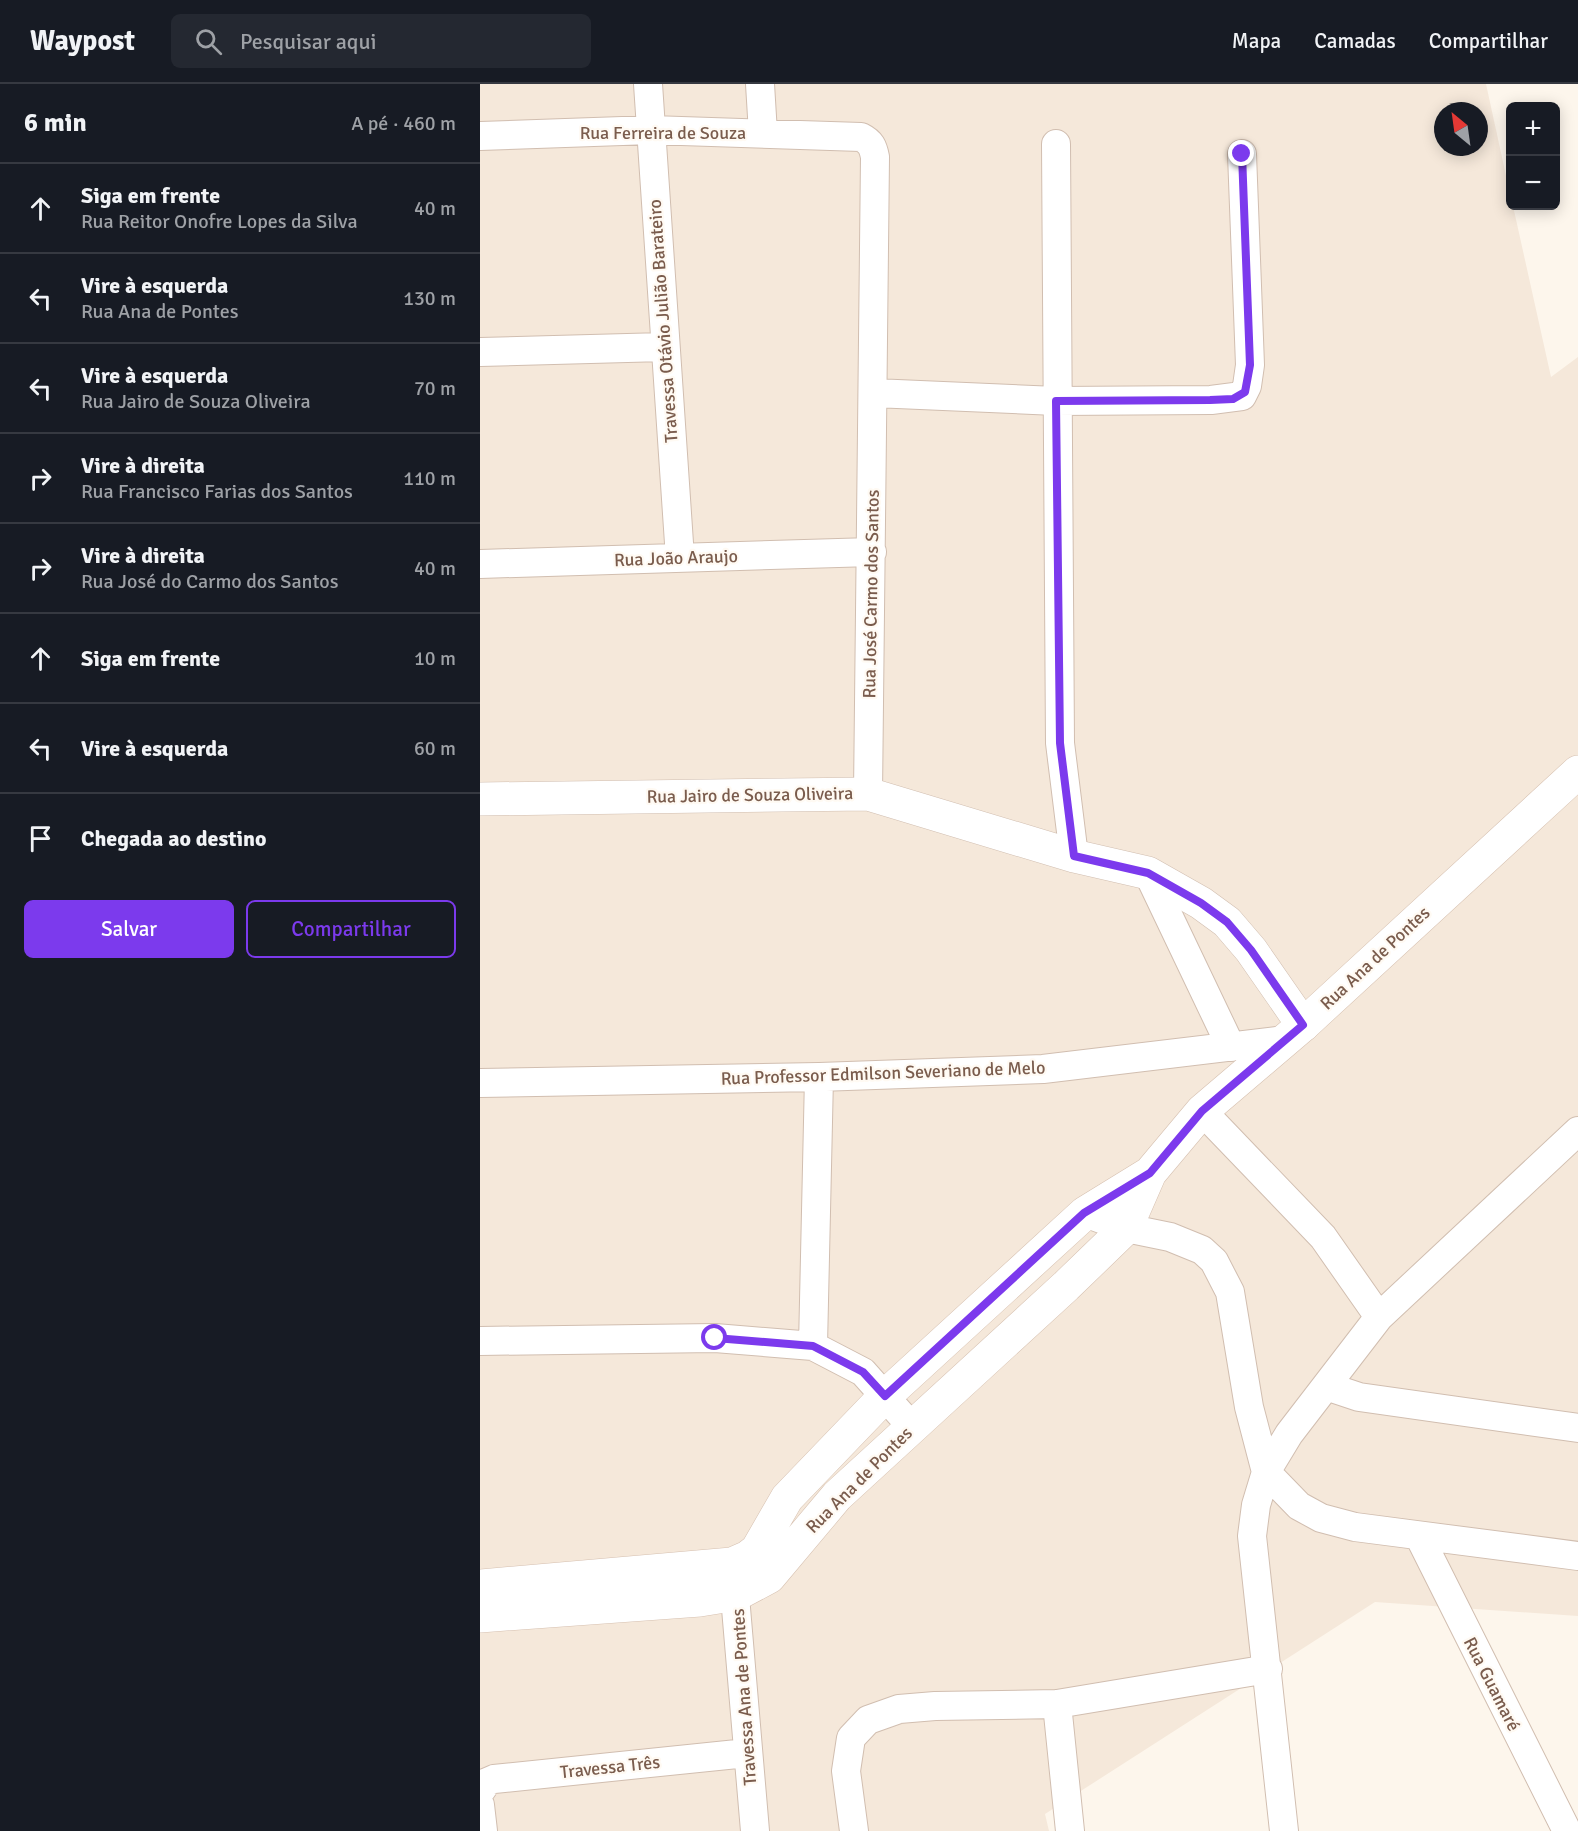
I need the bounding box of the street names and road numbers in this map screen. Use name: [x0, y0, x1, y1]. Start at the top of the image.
street label: Rua Ferreira de Souza: [580, 122, 746, 144]
street label: Travessa Otávio Julião Barateiro: [644, 199, 682, 443]
street label: Rua José Carmo dos Santos: [858, 489, 884, 699]
street label: Rua João Araujo: [614, 545, 738, 571]
street label: Rua Jairo de Souza Oliveira: [647, 782, 853, 808]
street label: Rua Ana de Pontes: [1316, 902, 1434, 1014]
street label: Rua Professor Edmilson Severiano de Melo: [720, 1056, 1046, 1090]
street label: Rua Ana de Pontes: [801, 1422, 917, 1538]
street label: Travessa Ana de Pontes: [727, 1608, 761, 1786]
street label: Rua Guamaré: [1459, 1633, 1525, 1735]
street label: Travessa Três: [559, 1751, 661, 1783]

